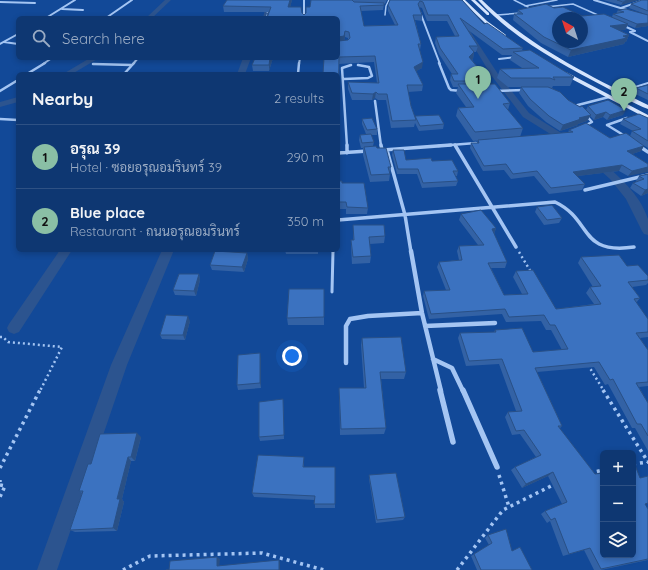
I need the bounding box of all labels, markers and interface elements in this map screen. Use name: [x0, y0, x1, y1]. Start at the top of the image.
north arrow: [552, 12, 588, 48]
search box: [16, 16, 340, 60]
icon: search: [30, 27, 52, 49]
text: Search here: [62, 29, 145, 48]
pin: 1: [465, 66, 491, 99]
pin: 2: [611, 78, 637, 111]
text: Nearby: [32, 88, 93, 109]
text: 2 results: [274, 90, 324, 106]
text: อรุณ 39: [70, 139, 121, 158]
text: 1: [42, 149, 48, 165]
text: 290 m: [286, 149, 324, 165]
text: Hotel · ซอยอรุณอมรินทร์ 39: [70, 159, 222, 175]
text: Blue place: [70, 203, 145, 222]
text: 2: [41, 213, 49, 229]
text: 350 m: [287, 213, 324, 229]
text: Restaurant · ถนนอรุณอมรินทร์: [70, 223, 240, 239]
your location: [282, 346, 302, 366]
map controls: [600, 450, 636, 558]
button: +: [600, 450, 636, 486]
button: −: [600, 486, 636, 522]
button: layers: [600, 522, 636, 558]

